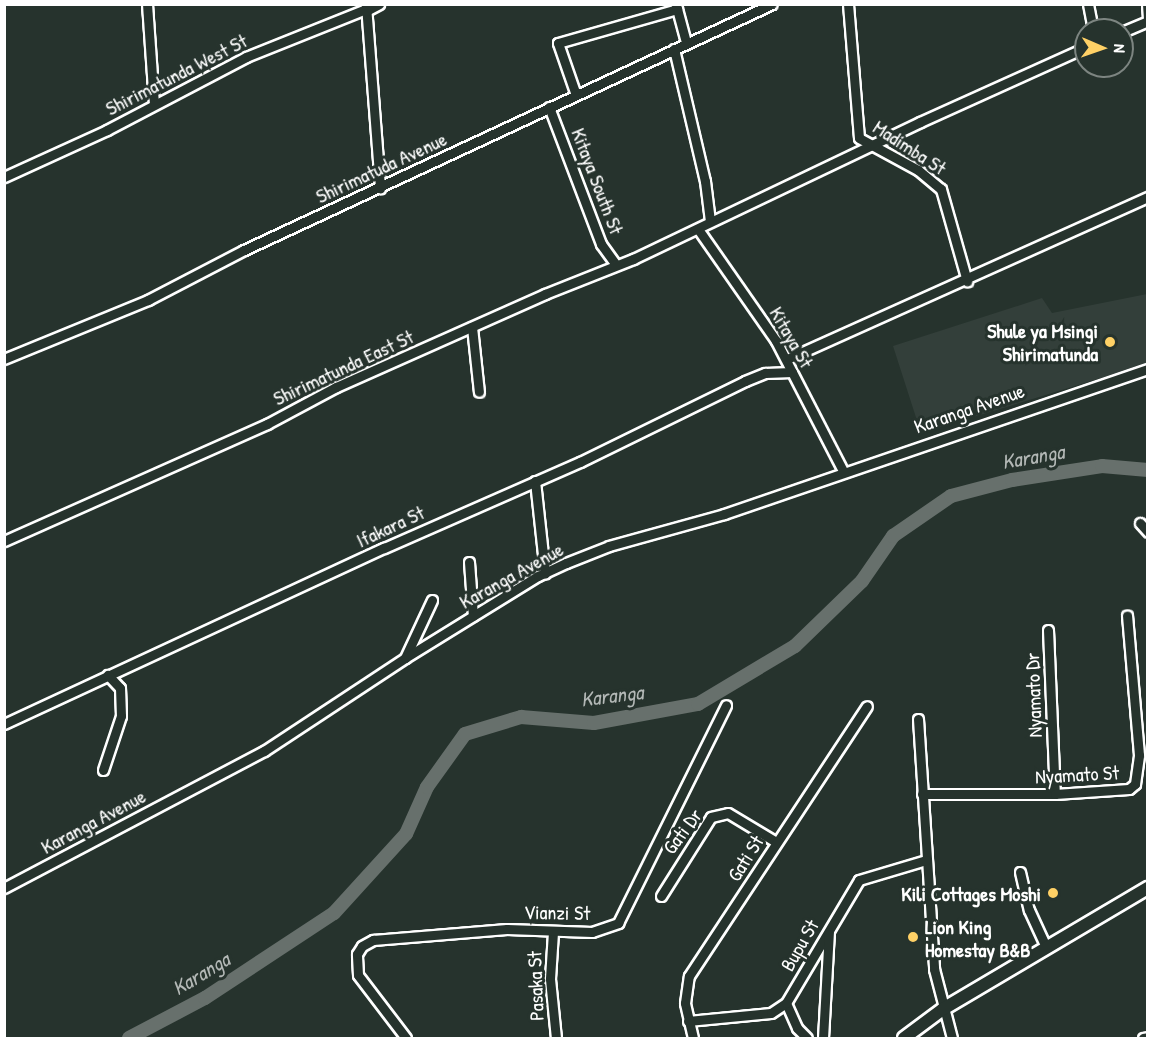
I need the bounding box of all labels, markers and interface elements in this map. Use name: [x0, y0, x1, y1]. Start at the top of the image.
north arrow: [1074, 18, 1134, 78]
street label: Shirimatunda West St: [101, 28, 251, 120]
text: N: [1109, 44, 1131, 53]
street label: Madimba St: [869, 115, 951, 179]
street label: Kitaya South St: [567, 125, 629, 237]
street label: Shirimatuda Avenue: [312, 126, 450, 208]
street label: Kitaya St: [765, 302, 819, 372]
place label: Shule ya Msingi Shirimatunda: [987, 318, 1098, 365]
street label: Shirimatunda East St: [269, 324, 417, 410]
marker: Shule ya Msingi Shirimatunda: [1103, 335, 1117, 349]
street label: Karanga Avenue: [911, 378, 1027, 438]
water label: Karanga: [1000, 439, 1066, 475]
street label: Ifakara St: [352, 500, 428, 552]
street label: Karanga Avenue: [455, 537, 567, 613]
street label: Nyamato Dr: [1020, 652, 1046, 738]
water label: Karanga: [579, 680, 645, 712]
street label: Nyamato St: [1034, 760, 1120, 788]
street label: Karanga Avenue: [37, 783, 149, 859]
street label: Gati Dr: [657, 804, 707, 858]
street label: Gati St: [722, 831, 768, 885]
place label: Kili Cottages Moshi: [901, 881, 1041, 905]
marker: Kili Cottages Moshi: [1046, 886, 1060, 900]
street label: Vianzi St: [524, 899, 590, 925]
place label: Lion King Homestay B&B: [925, 914, 1030, 961]
street label: Bupu St: [775, 915, 823, 975]
marker: Lion King Homestay B&B: [906, 930, 920, 944]
water label: Karanga: [168, 947, 234, 1001]
street label: Pasaka St: [522, 951, 548, 1021]

